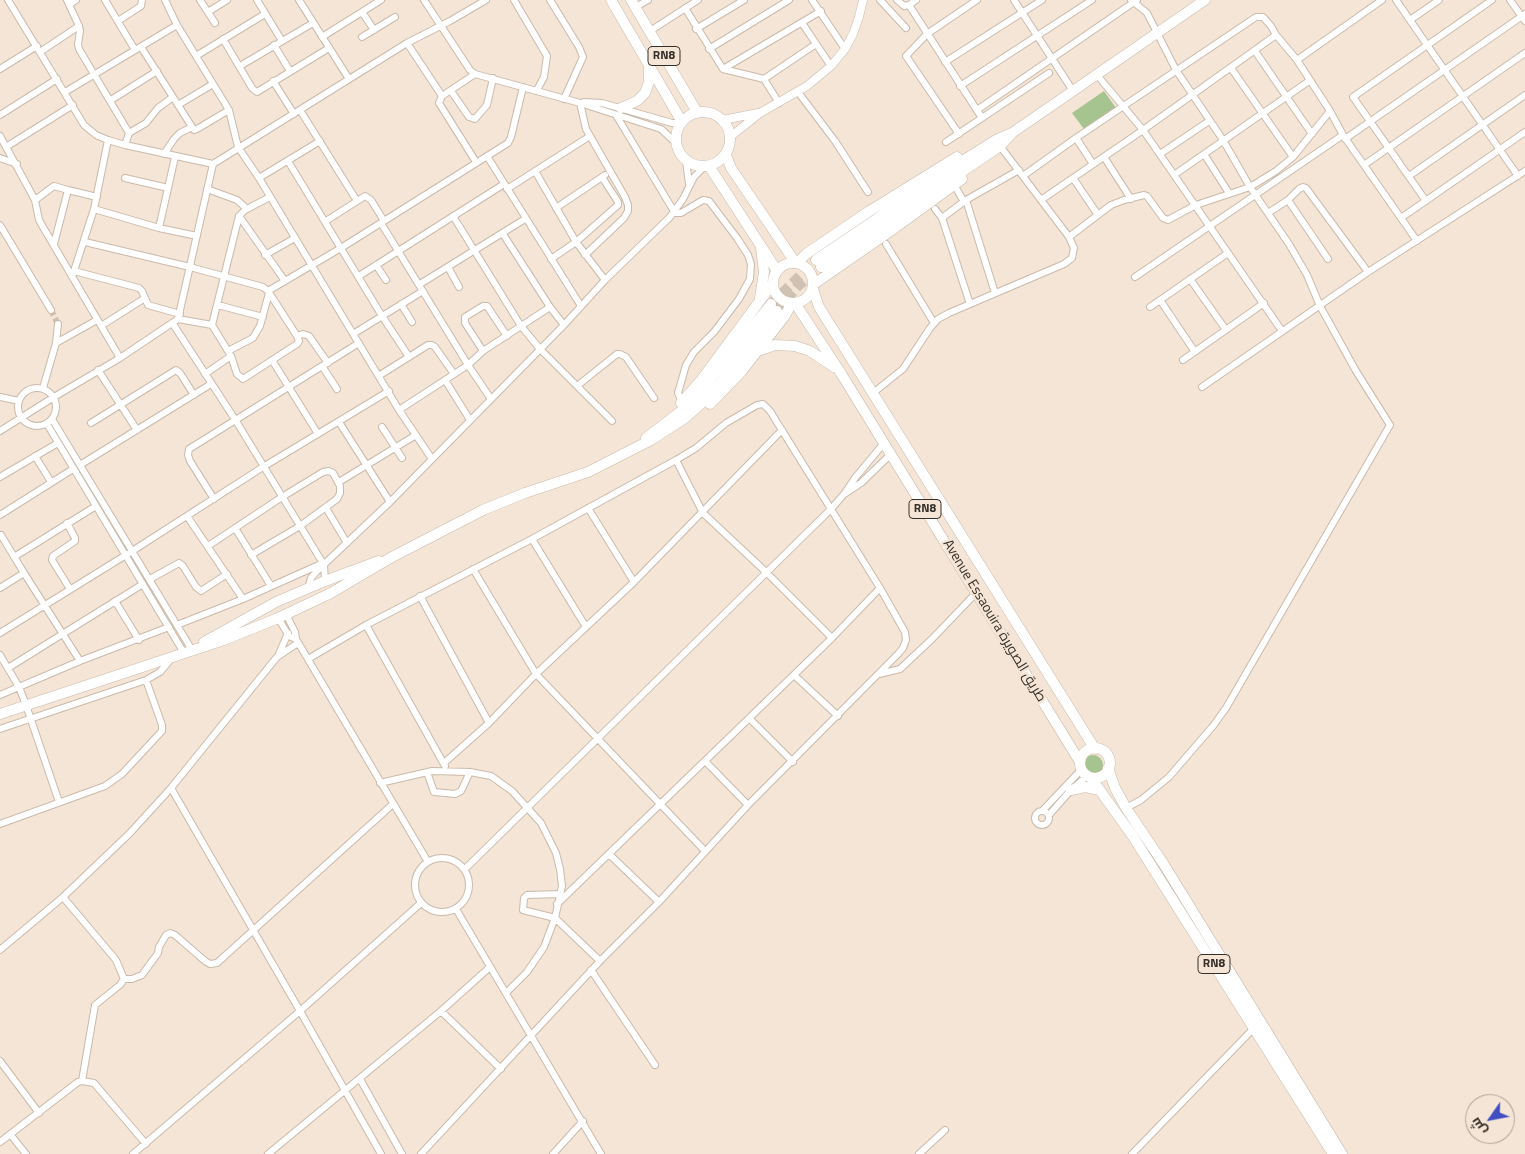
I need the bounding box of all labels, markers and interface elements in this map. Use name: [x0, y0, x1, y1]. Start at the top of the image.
road number: RN8: [648, 46, 680, 66]
road number: RN8: [909, 499, 941, 518]
street label: Avenue Essaouira طريق الصويرة: [939, 537, 1049, 705]
road number: RN8: [1198, 954, 1230, 974]
north arrow: [1465, 1094, 1515, 1144]
text: ش: [1464, 1114, 1492, 1140]

